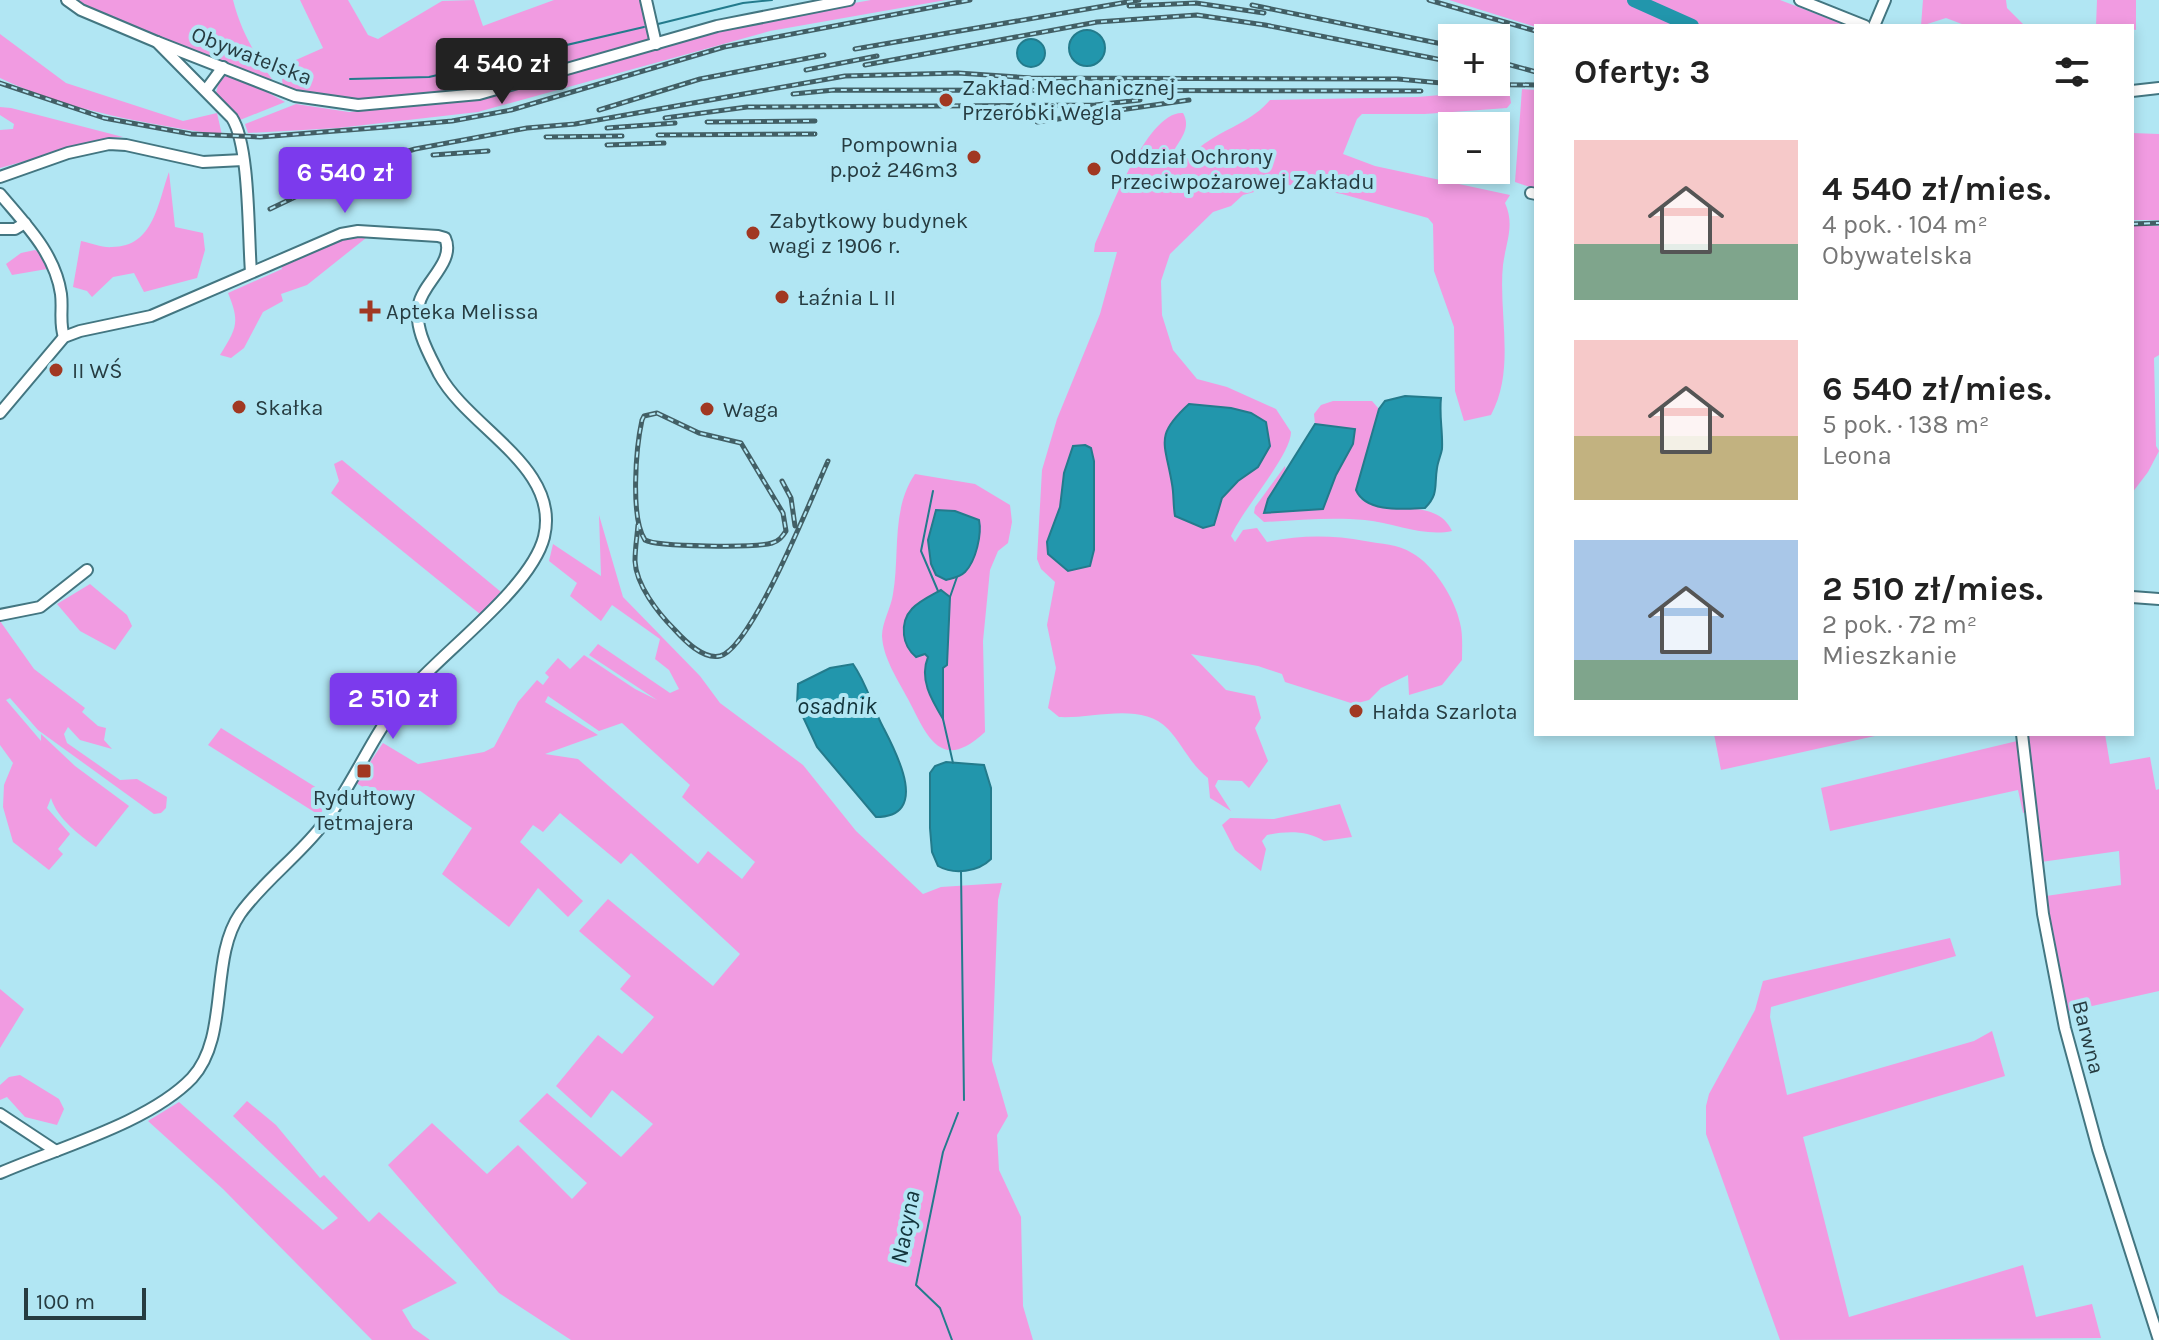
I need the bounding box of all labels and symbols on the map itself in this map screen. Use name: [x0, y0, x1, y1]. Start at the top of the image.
street label: Obywatelska: [188, 21, 316, 91]
pin: 4 540 zł: [419, 38, 585, 106]
place label: Zakład Mechanicznej Przeróbki Wegla: [962, 75, 1176, 126]
marker: Zakład Mechanicznej Przeróbki Wegla: [937, 91, 955, 109]
place label: Pompownia p.poż 246m3: [829, 132, 958, 183]
place label: Oddział Ochrony Przeciwpożarowej Zakładu: [1110, 144, 1375, 195]
pin: 6 540 zł: [262, 147, 428, 215]
marker: Pompownia p.poż 246m3: [965, 148, 983, 166]
marker: Oddział Ochrony Przeciwpożarowej Zakładu: [1085, 160, 1103, 178]
place label: Zabytkowy budynek wagi z 1906 r.: [769, 208, 968, 259]
marker: Zabytkowy budynek wagi z 1906 r.: [744, 224, 762, 242]
place label: Łaźnia L II: [798, 285, 896, 311]
marker: Łaźnia L II: [773, 288, 791, 306]
place label: Apteka Melissa: [386, 299, 539, 325]
marker: Apteka Melissa: [361, 302, 379, 320]
place label: II WŚ: [72, 357, 123, 384]
marker: II WŚ: [47, 361, 65, 379]
place label: Skałka: [255, 395, 323, 421]
place label: Waga: [723, 397, 779, 423]
marker: Skałka: [230, 398, 248, 416]
marker: Waga: [698, 400, 716, 418]
pin: 2 510 zł: [310, 673, 476, 741]
water label: osadnik: [797, 692, 878, 720]
place label: Hałda Szarlota: [1372, 699, 1518, 725]
marker: Hałda Szarlota: [1347, 702, 1365, 720]
marker: Rydułtowy Tetmajera: [355, 762, 373, 780]
place label: Rydułtowy Tetmajera: [313, 785, 415, 836]
street label: Barwna: [2066, 998, 2110, 1077]
water label: Nacyna: [884, 1188, 926, 1266]
scale bar: [24, 1284, 146, 1320]

